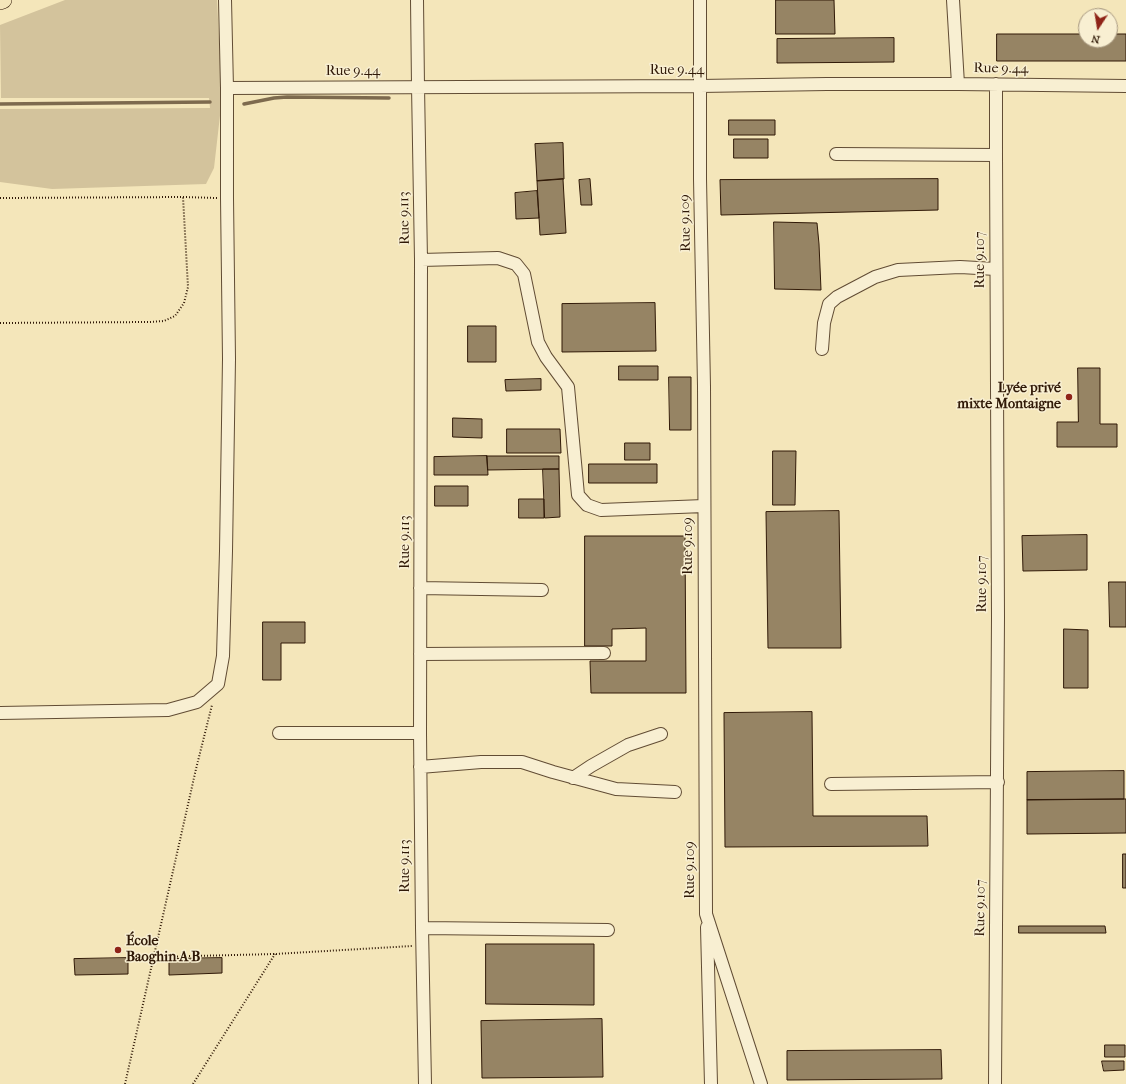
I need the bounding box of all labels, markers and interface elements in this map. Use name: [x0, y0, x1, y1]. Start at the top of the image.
north arrow: [1078, 8, 1118, 48]
text: N: [1090, 32, 1101, 46]
street label: Rue 9.44: [974, 60, 1028, 78]
street label: Rue 9.44: [650, 63, 704, 79]
street label: Rue 9.44: [326, 64, 380, 80]
street label: Rue 9.113: [396, 191, 414, 245]
street label: Rue 9.109: [677, 194, 695, 252]
street label: Rue 9.107: [973, 231, 989, 289]
place label: Lyée privé mixte Montaigne: [957, 381, 1061, 414]
marker: Lyée privé mixte Montaigne: [1064, 392, 1074, 402]
street label: Rue 9.113: [398, 515, 414, 569]
street label: Rue 9.109: [681, 517, 697, 575]
street label: Rue 9.107: [975, 555, 991, 613]
street label: Rue 9.113: [398, 839, 414, 893]
street label: Rue 9.109: [683, 841, 699, 899]
street label: Rue 9.107: [972, 879, 990, 937]
place label: École Baoghin A B: [126, 934, 200, 966]
marker: École Baoghin A B: [113, 945, 123, 955]

